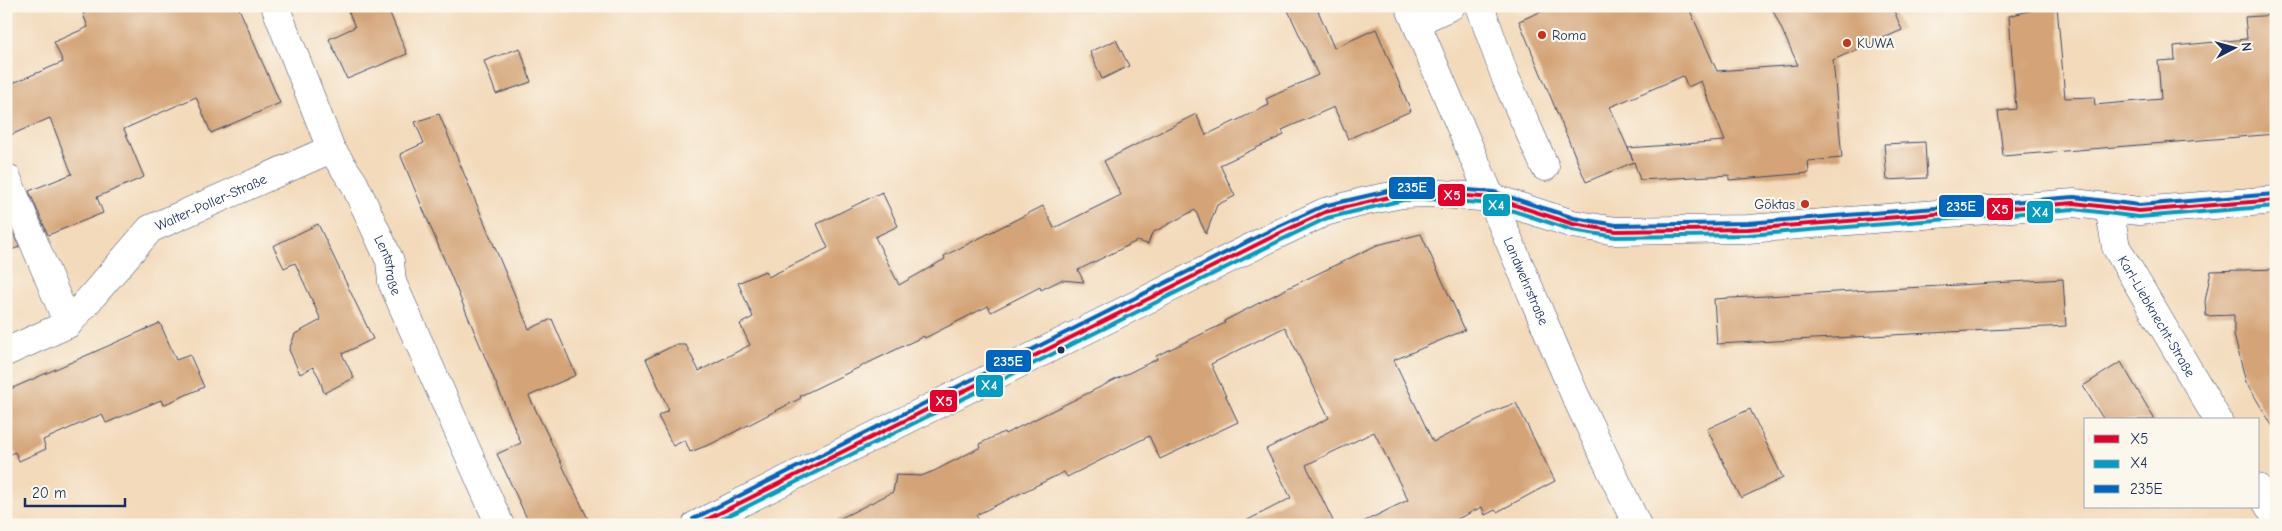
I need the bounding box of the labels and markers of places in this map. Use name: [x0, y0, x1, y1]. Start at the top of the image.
place label: Roma: [1552, 27, 1586, 44]
marker: Roma: [1536, 29, 1548, 41]
place label: KUWA: [1857, 35, 1894, 52]
marker: KUWA: [1841, 37, 1853, 49]
place label: Göktas: [1754, 196, 1795, 213]
marker: Göktas: [1799, 198, 1811, 210]
unlabelled marker: [1056, 345, 1066, 355]

